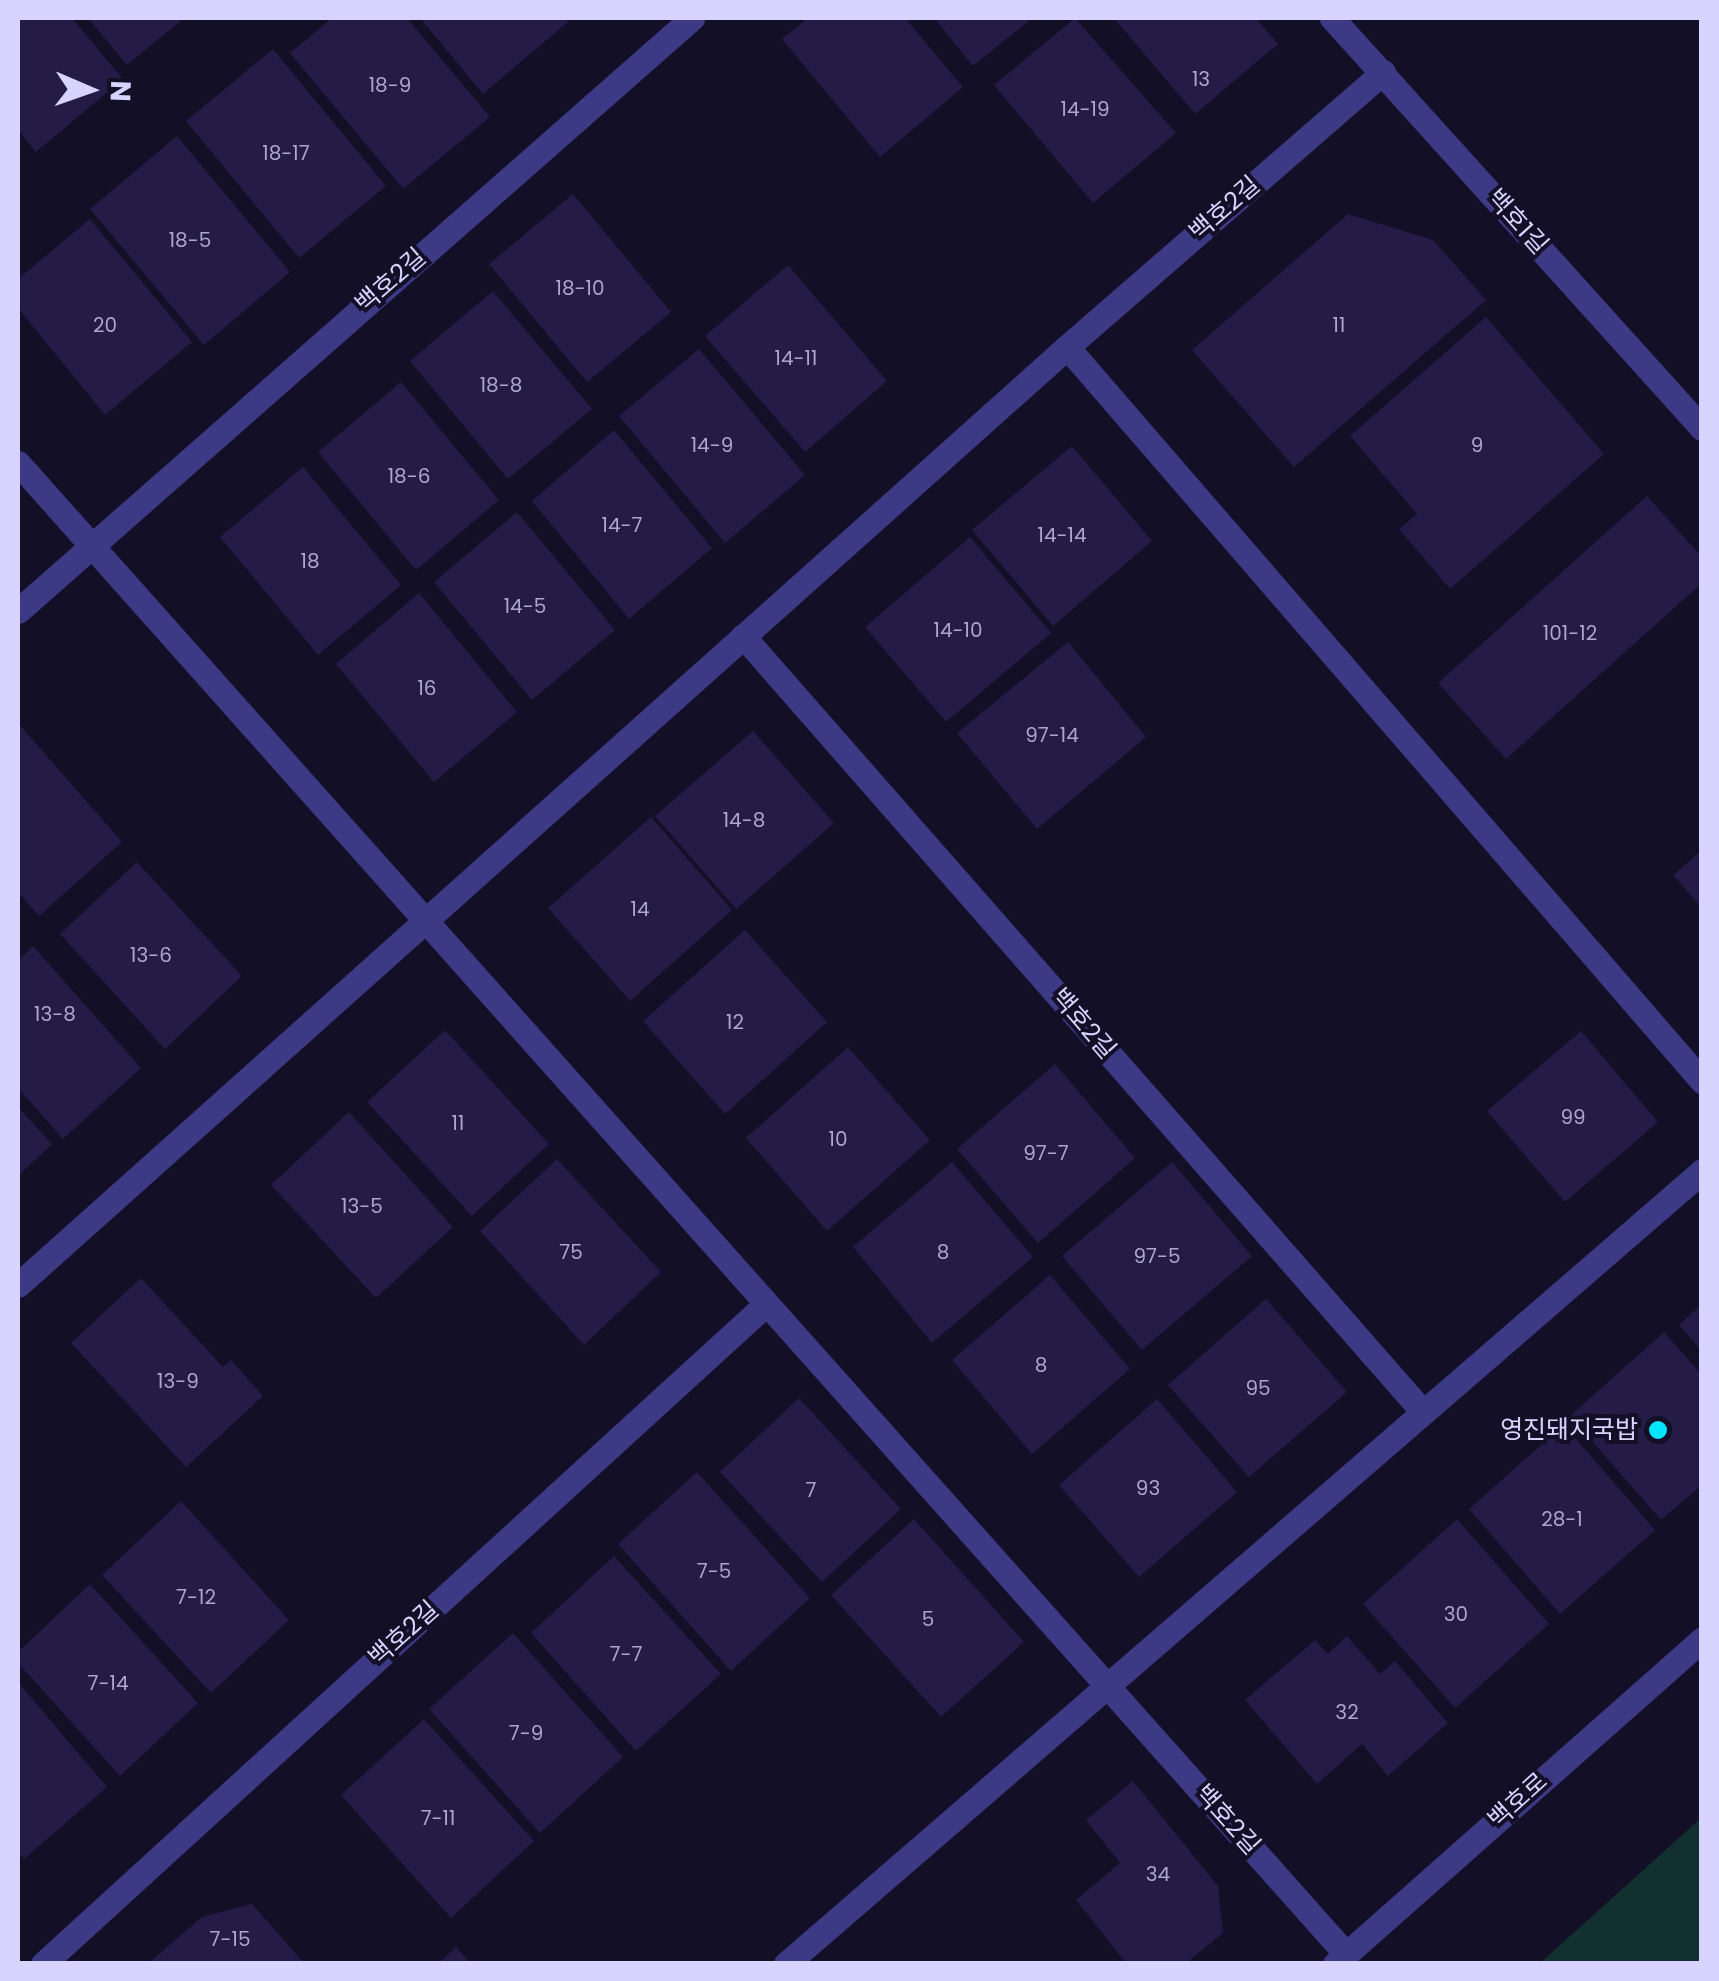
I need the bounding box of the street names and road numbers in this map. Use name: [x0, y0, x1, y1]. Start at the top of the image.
street label: 백호2길: [1184, 170, 1266, 248]
street label: 백호1길: [1480, 183, 1554, 261]
street label: 백호2길: [350, 242, 432, 320]
street label: 백호2길: [1044, 983, 1122, 1065]
street label: 백호2길: [363, 1595, 445, 1673]
street label: 백호로: [1482, 1767, 1554, 1835]
street label: 백호2길: [1188, 1779, 1266, 1861]

